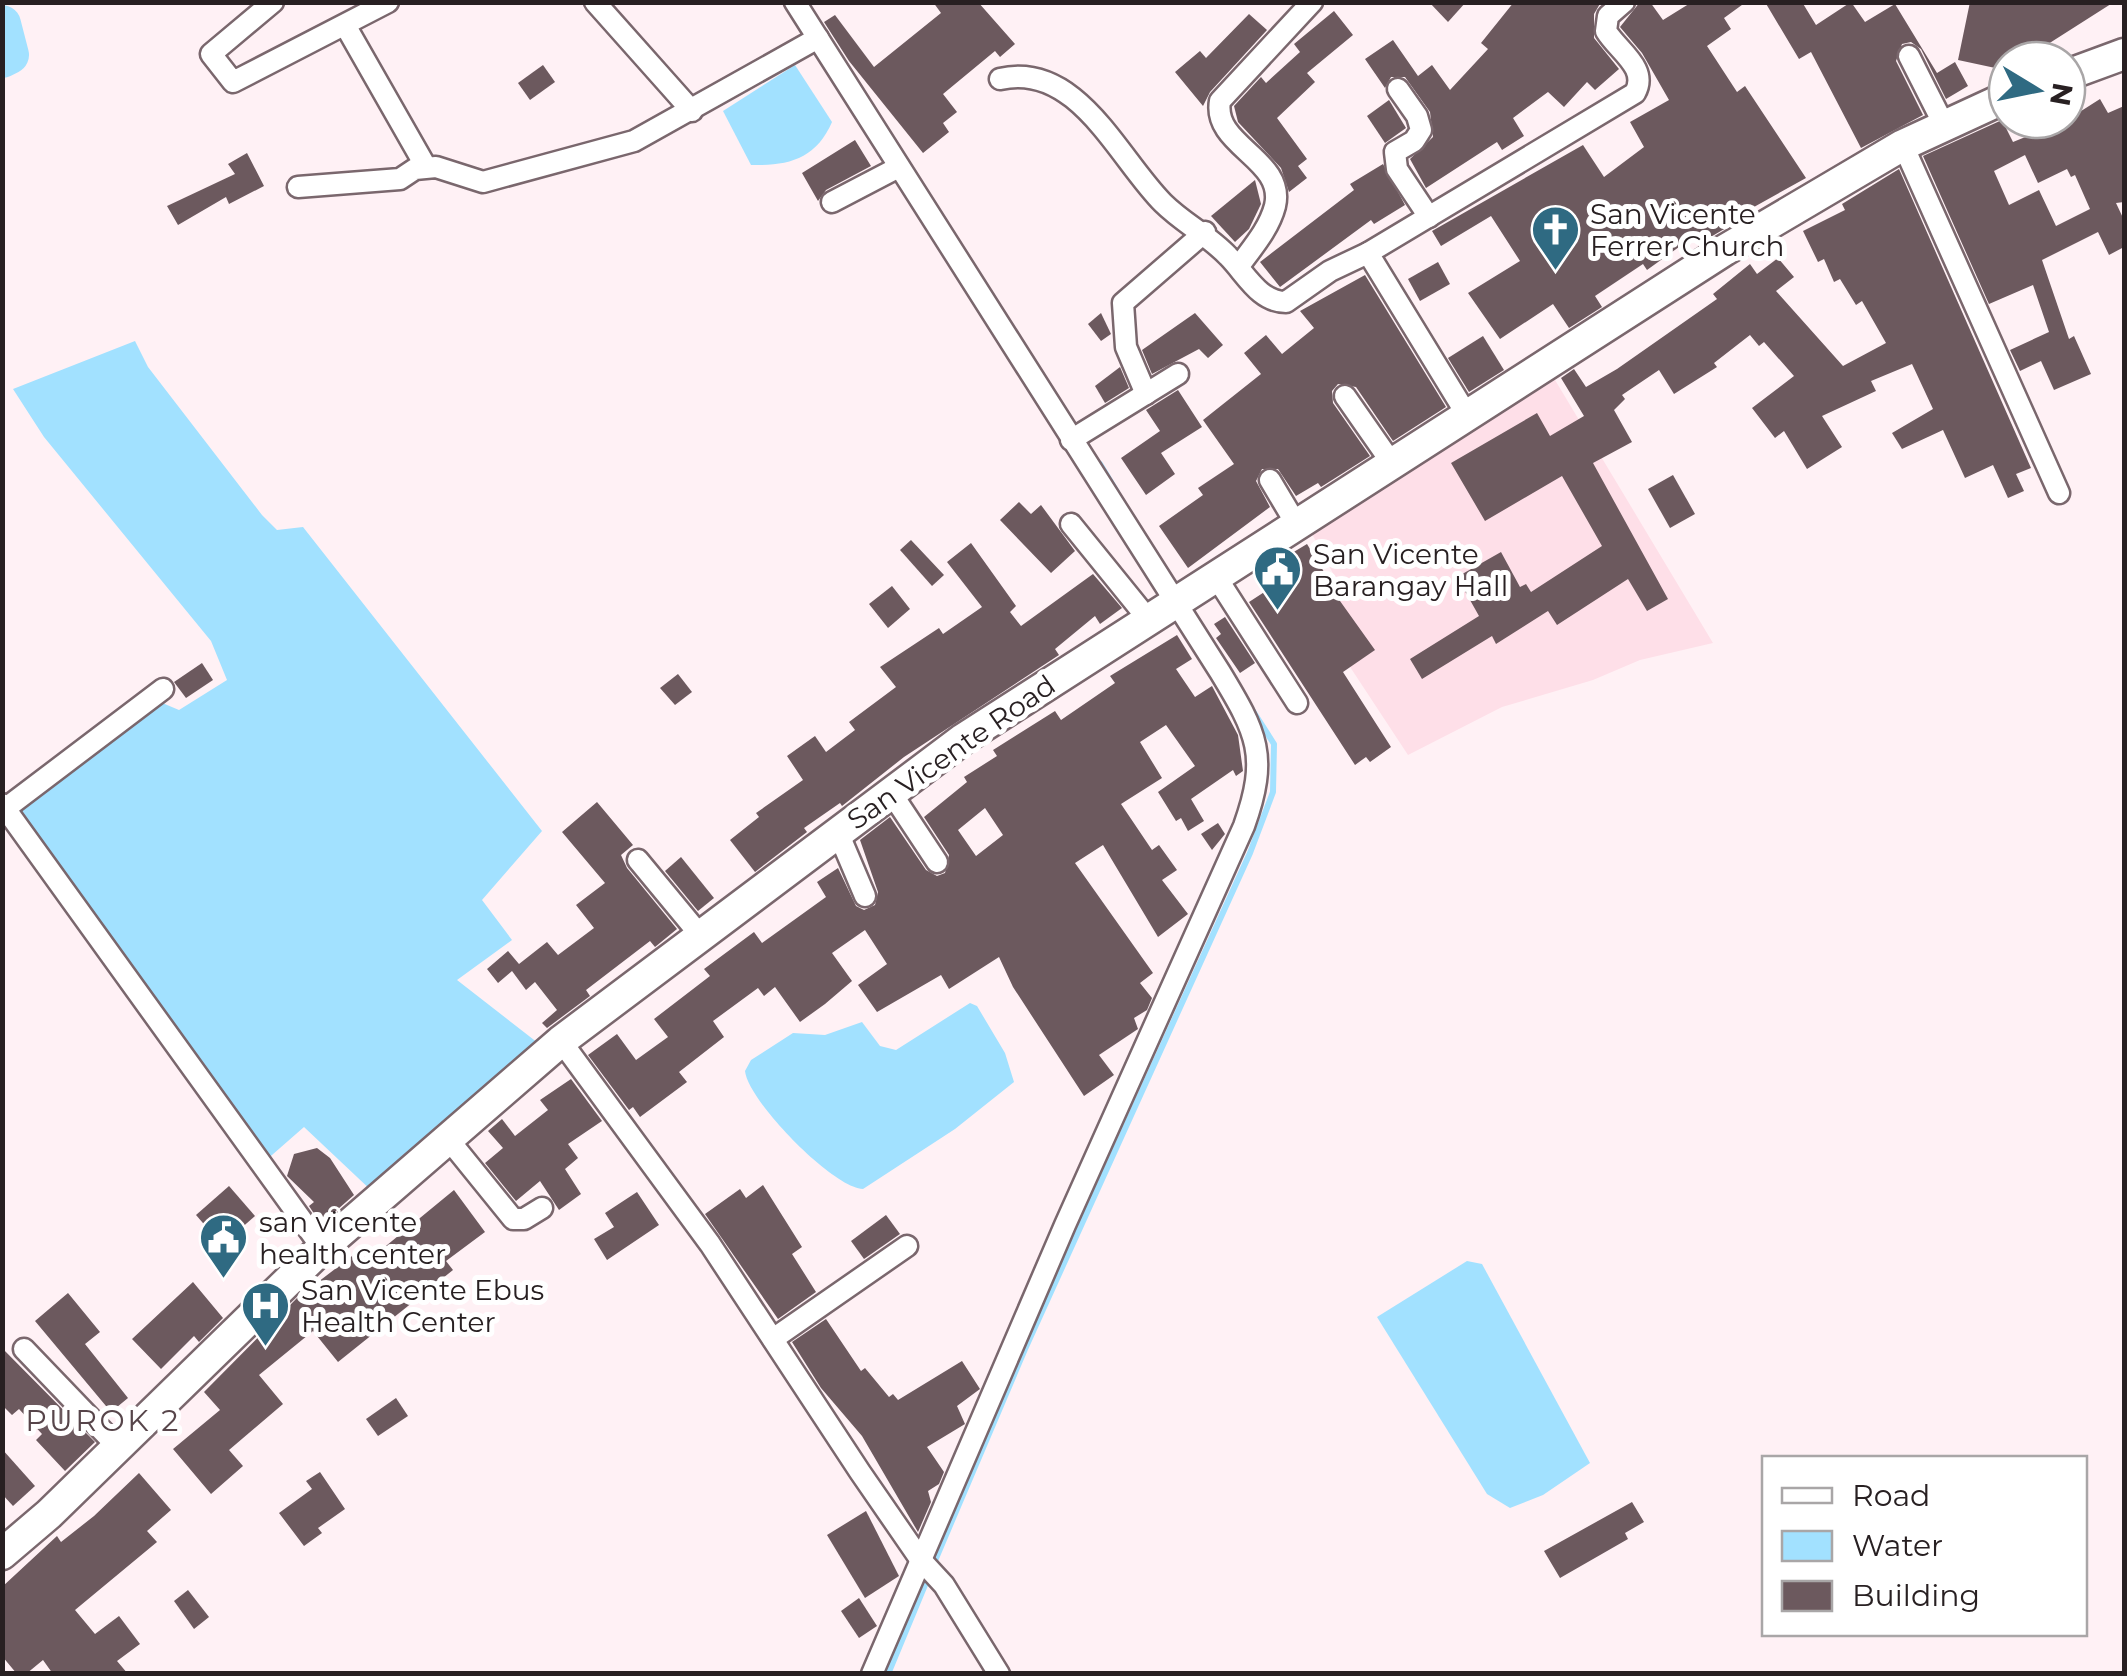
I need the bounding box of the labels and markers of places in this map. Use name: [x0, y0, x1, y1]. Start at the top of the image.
place label: San Vicente Ferrer Church: [1590, 197, 1784, 263]
church icon: San Vicente Ferrer Church: [1529, 204, 1581, 272]
place label: San Vicente Barangay Hall: [1313, 537, 1508, 603]
public building icon: San Vicente Barangay Hall: [1252, 544, 1304, 612]
place label: san vicente health center: [259, 1205, 446, 1271]
public building icon: san vicente health center: [198, 1212, 250, 1280]
place label: San Vicente Ebus Health Center: [301, 1273, 544, 1339]
hospital icon: San Vicente Ebus Health Center: [240, 1280, 292, 1348]

